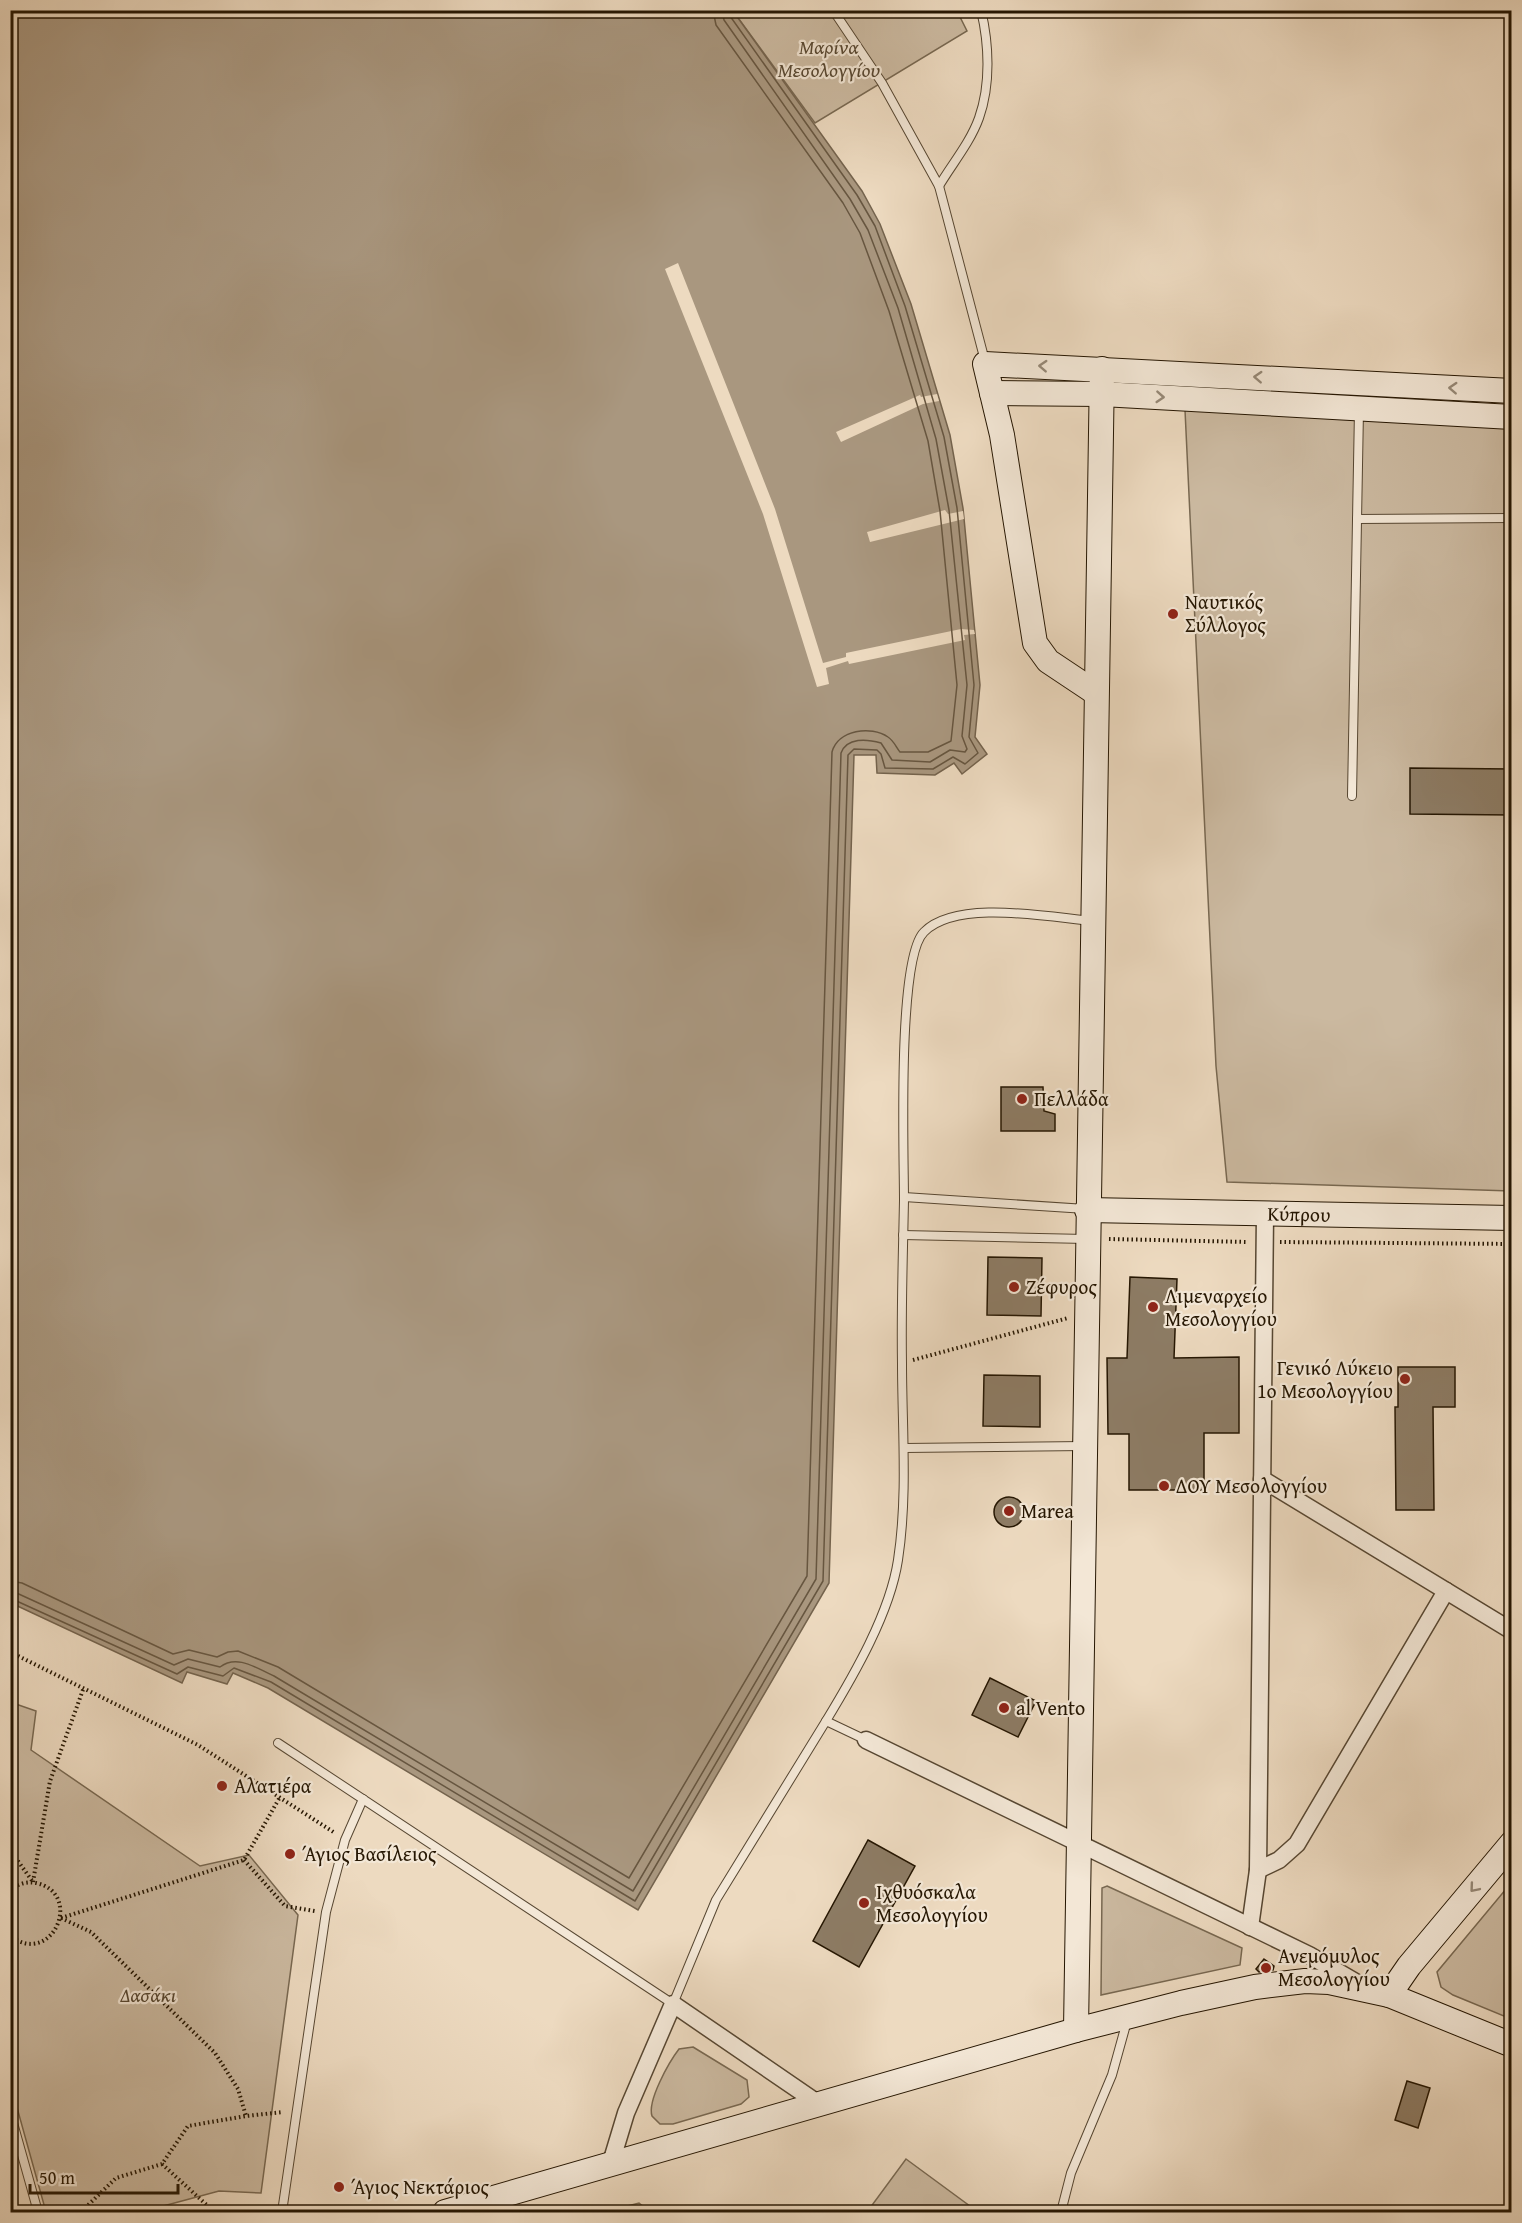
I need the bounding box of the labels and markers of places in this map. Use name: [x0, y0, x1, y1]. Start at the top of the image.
place label: Ναυτικός Σύλλογος: [1185, 587, 1266, 639]
marker: Ναυτικός Σύλλογος: [1166, 607, 1180, 621]
place label: Πελλάδα: [1034, 1084, 1109, 1113]
marker: Πελλάδα: [1015, 1092, 1029, 1106]
place label: Ζέφυρος: [1026, 1272, 1098, 1301]
marker: Ζέφυρος: [1007, 1280, 1021, 1294]
place label: Λιμεναρχείο Μεσολογγίου: [1165, 1281, 1277, 1333]
marker: Λιμεναρχείο Μεσολογγίου: [1146, 1300, 1160, 1314]
place label: Γενικό Λύκειο 1ο Μεσολογγίου: [1257, 1353, 1393, 1405]
marker: Γενικό Λύκειο 1ο Μεσολογγίου: [1398, 1372, 1412, 1386]
place label: ΔΟΥ Μεσολογγίου: [1176, 1471, 1327, 1500]
marker: ΔΟΥ Μεσολογγίου: [1157, 1479, 1171, 1493]
place label: Marea: [1021, 1496, 1074, 1525]
marker: Marea: [1002, 1504, 1016, 1518]
place label: al Vento: [1016, 1693, 1085, 1722]
marker: al Vento: [997, 1701, 1011, 1715]
place label: Αλατιέρα: [234, 1771, 312, 1800]
marker: Αλατιέρα: [215, 1779, 229, 1793]
place label: Άγιος Βασίλειος: [302, 1839, 437, 1868]
marker: Άγιος Βασίλειος: [283, 1847, 297, 1861]
place label: Ιχθυόσκαλα Μεσολογγίου: [876, 1877, 988, 1929]
marker: Ιχθυόσκαλα Μεσολογγίου: [857, 1896, 871, 1910]
place label: Ανεμόμυλος Μεσολογγίου: [1278, 1941, 1390, 1993]
marker: Ανεμόμυλος Μεσολογγίου: [1259, 1961, 1273, 1975]
place label: Άγιος Νεκτάριος: [351, 2172, 490, 2201]
marker: Άγιος Νεκτάριος: [332, 2180, 346, 2194]

